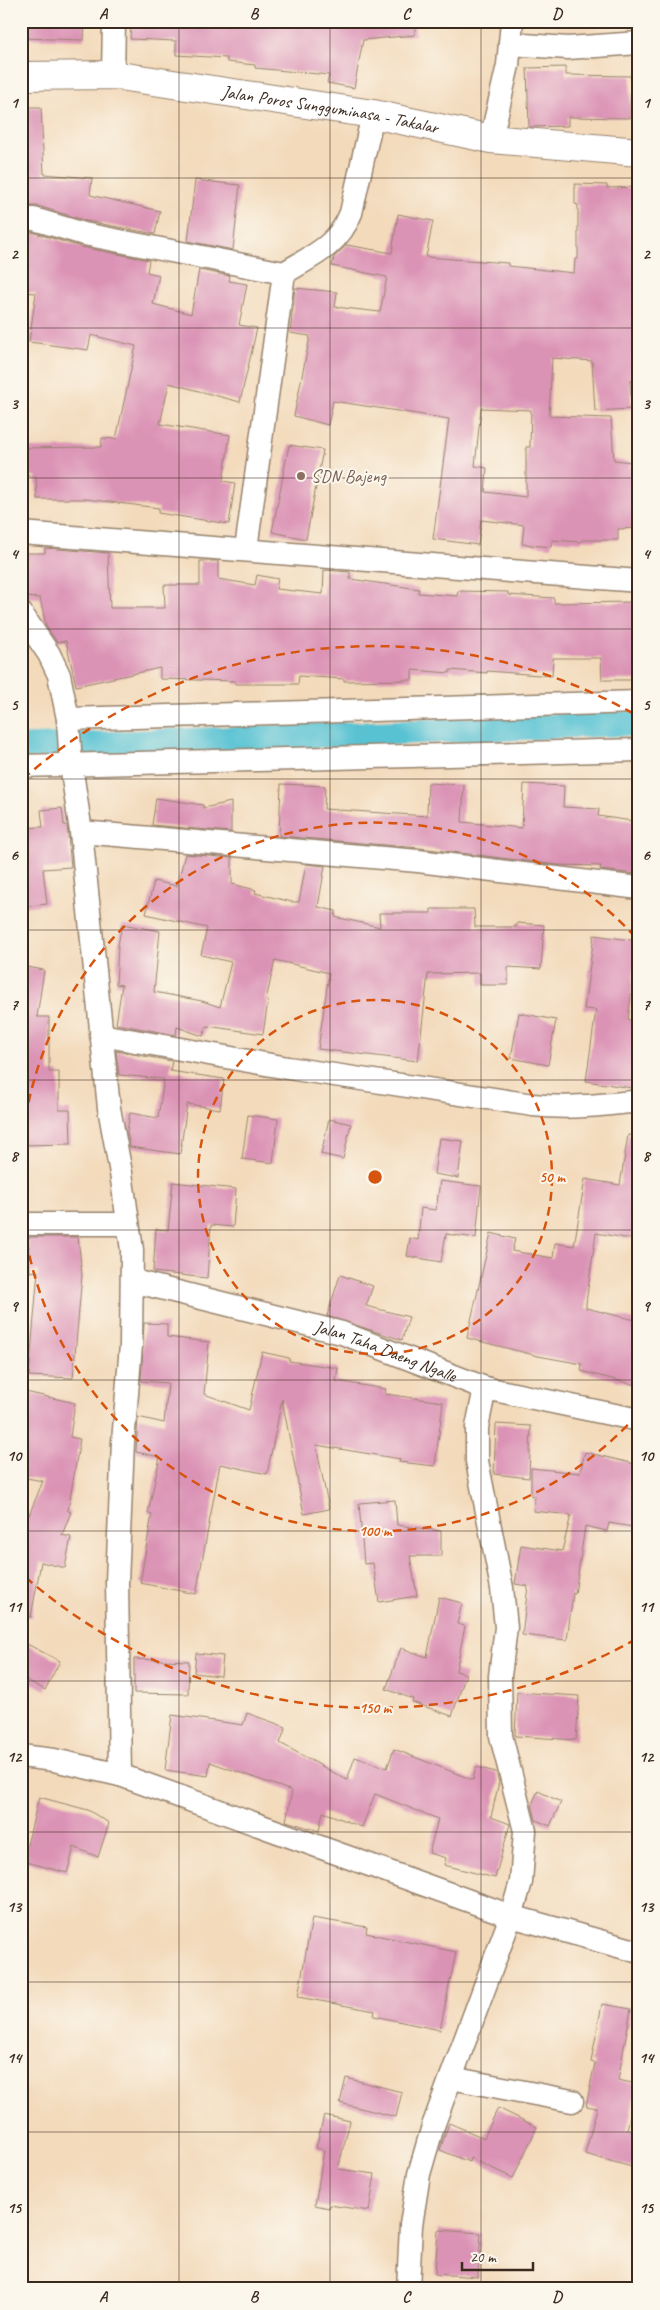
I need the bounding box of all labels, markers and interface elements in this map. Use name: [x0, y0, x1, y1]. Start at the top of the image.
text: A: [99, 4, 109, 24]
text: B: [250, 4, 260, 24]
text: C: [402, 4, 412, 24]
text: D: [552, 4, 563, 24]
street label: Jalan Poros Sungguminasa - Takalar: [220, 80, 442, 139]
text: 1: [10, 93, 19, 113]
text: 1: [642, 93, 651, 113]
text: 2: [10, 244, 19, 264]
text: 2: [642, 244, 651, 264]
text: 3: [10, 394, 19, 414]
text: 3: [642, 394, 651, 414]
place label: SDN Bajeng: [311, 465, 388, 487]
marker: SDN Bajeng: [295, 470, 307, 482]
text: 4: [10, 544, 19, 564]
text: 4: [642, 544, 651, 564]
text: 5: [11, 695, 20, 715]
text: 5: [643, 695, 652, 715]
text: 6: [10, 845, 19, 865]
text: 6: [642, 845, 651, 865]
text: 7: [10, 995, 19, 1015]
text: 7: [642, 995, 651, 1015]
text: 8: [10, 1146, 19, 1166]
text: 8: [642, 1146, 651, 1166]
centre of rings: [366, 1168, 384, 1186]
text: 50 m: [539, 1168, 566, 1187]
text: 9: [10, 1296, 19, 1316]
text: 9: [642, 1296, 651, 1316]
street label: Jalan Taha Daeng Ngalle: [311, 1315, 460, 1387]
text: 10: [7, 1446, 23, 1466]
text: 10: [639, 1446, 655, 1466]
text: 100 m: [359, 1522, 393, 1541]
text: 11: [7, 1597, 23, 1617]
text: 11: [639, 1597, 655, 1617]
text: 150 m: [359, 1699, 393, 1718]
text: 12: [7, 1747, 23, 1767]
text: 12: [639, 1747, 655, 1767]
text: 13: [7, 1897, 23, 1917]
text: 13: [639, 1897, 655, 1917]
text: 14: [7, 2048, 23, 2068]
text: 14: [639, 2048, 655, 2068]
text: 15: [7, 2198, 23, 2218]
text: 15: [639, 2198, 655, 2218]
scale bar: [462, 2240, 534, 2272]
text: 20 m: [470, 2248, 497, 2267]
text: A: [99, 2287, 109, 2307]
text: B: [250, 2287, 260, 2307]
text: C: [402, 2287, 412, 2307]
text: D: [552, 2287, 563, 2307]

